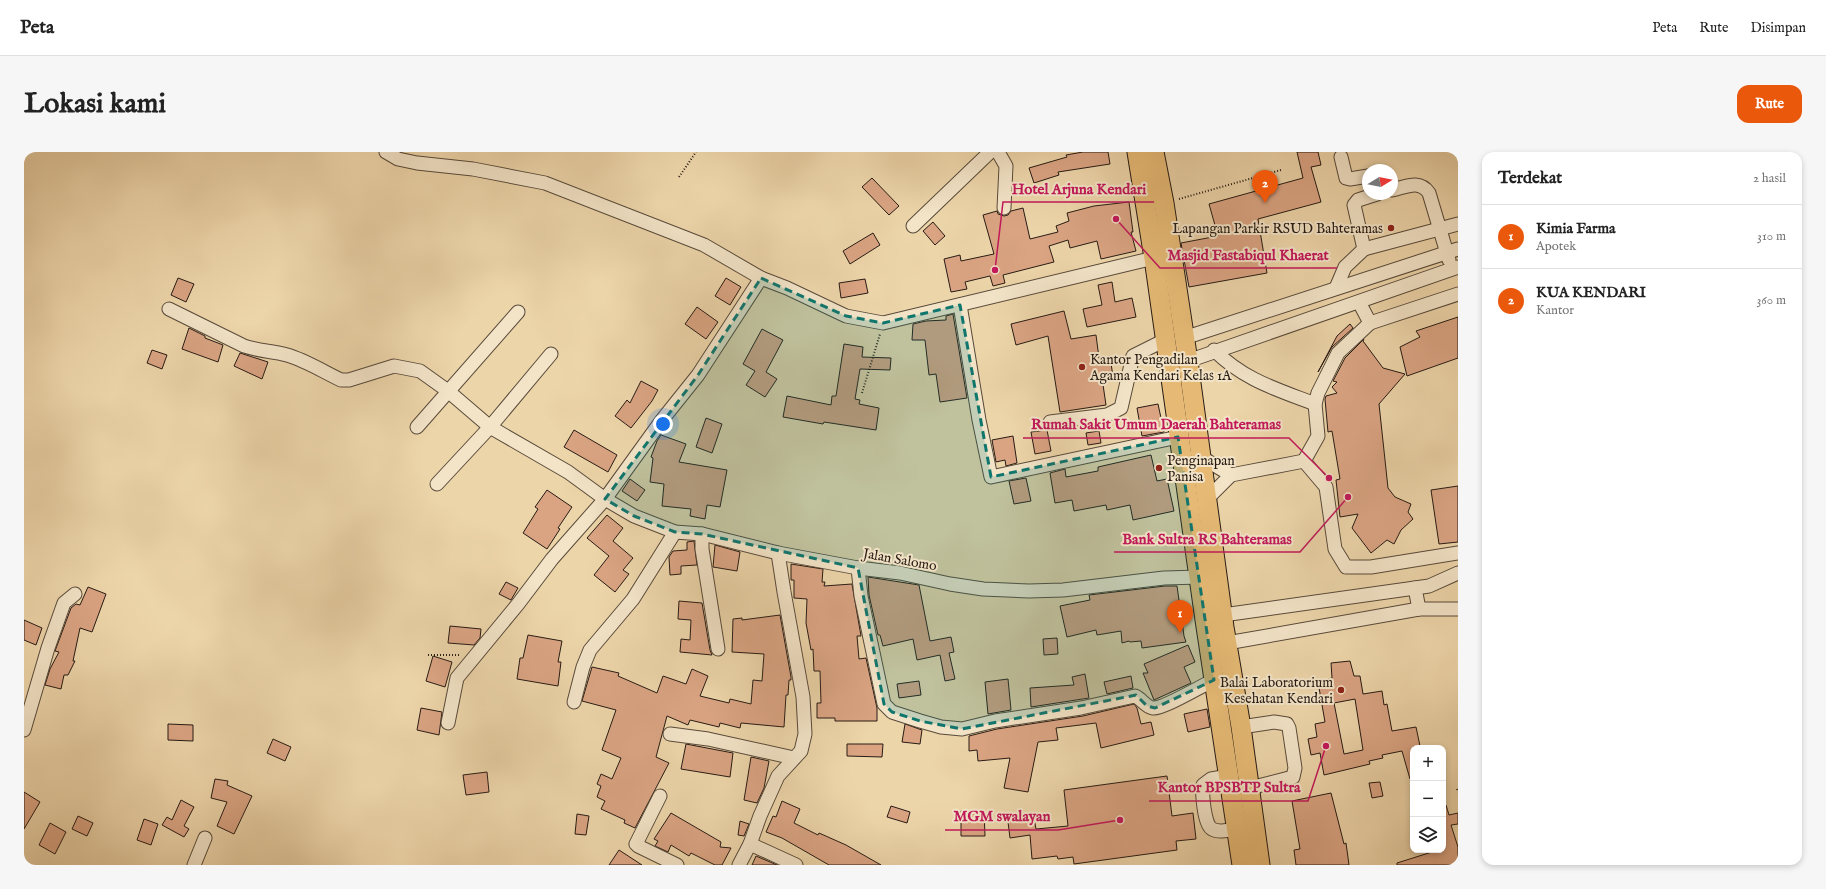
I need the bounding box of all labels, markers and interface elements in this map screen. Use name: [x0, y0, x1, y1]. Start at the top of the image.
text: Peta: [20, 16, 54, 40]
text: Peta: [1652, 19, 1677, 37]
text: Rute: [1699, 19, 1728, 37]
text: Disimpan: [1750, 19, 1806, 37]
button: Rute: [1737, 85, 1802, 123]
text: Lokasi kami: [24, 87, 166, 122]
north arrow: [1362, 164, 1398, 200]
text: Terdekat: [1498, 168, 1562, 189]
pin: 2: [1252, 170, 1278, 203]
text: 2 hasil: [1753, 170, 1786, 187]
callout: Hotel Arjuna Kendari: [1003, 175, 1154, 202]
text: Hotel Arjuna Kendari: [1012, 180, 1146, 199]
text: Kimia Farma: [1536, 219, 1616, 238]
place label: Lapangan Parkir RSUD Bahteramas: [1172, 220, 1383, 238]
marker: Lapangan Parkir RSUD Bahteramas: [1386, 223, 1396, 233]
text: 1: [1509, 228, 1513, 245]
text: 310 m: [1757, 228, 1786, 245]
text: Apotek: [1536, 238, 1576, 255]
callout: Masjid Fastabiqul Khaerat: [1160, 241, 1337, 268]
text: Masjid Fastabiqul Khaerat: [1167, 246, 1329, 265]
text: KUA KENDARI: [1536, 283, 1646, 302]
text: 2: [1508, 292, 1514, 309]
text: 360 m: [1756, 292, 1786, 309]
text: Kantor: [1536, 302, 1574, 319]
place label: Kantor Pengadilan Agama Kendari Kelas 1A: [1089, 351, 1232, 385]
marker: Kantor Pengadilan Agama Kendari Kelas 1A: [1077, 362, 1087, 372]
callout: Rumah Sakit Umum Daerah Bahteramas: [1023, 411, 1289, 438]
your location: [653, 414, 673, 434]
text: Rumah Sakit Umum Daerah Bahteramas: [1031, 415, 1282, 434]
place label: Penginapan Panisa: [1167, 452, 1235, 486]
marker: Penginapan Panisa: [1154, 463, 1164, 473]
callout: Bank Sultra RS Bahteramas: [1114, 525, 1300, 552]
text: Bank Sultra RS Bahteramas: [1122, 530, 1293, 549]
street label: Jalan Salomo: [860, 544, 939, 575]
pin: 1: [1167, 600, 1193, 633]
place label: Balai Laboratorium Kesehatan Kendari: [1220, 674, 1333, 708]
marker: Balai Laboratorium Kesehatan Kendari: [1336, 685, 1346, 695]
map controls: [1410, 745, 1446, 853]
button: +: [1410, 745, 1446, 781]
callout: Kantor BPSBTP Sultra: [1149, 774, 1308, 801]
text: Kantor BPSBTP Sultra: [1158, 778, 1301, 797]
button: −: [1410, 781, 1446, 817]
callout: MGM swalayan: [945, 803, 1058, 830]
text: MGM swalayan: [953, 807, 1051, 826]
button: layers: [1410, 817, 1446, 853]

